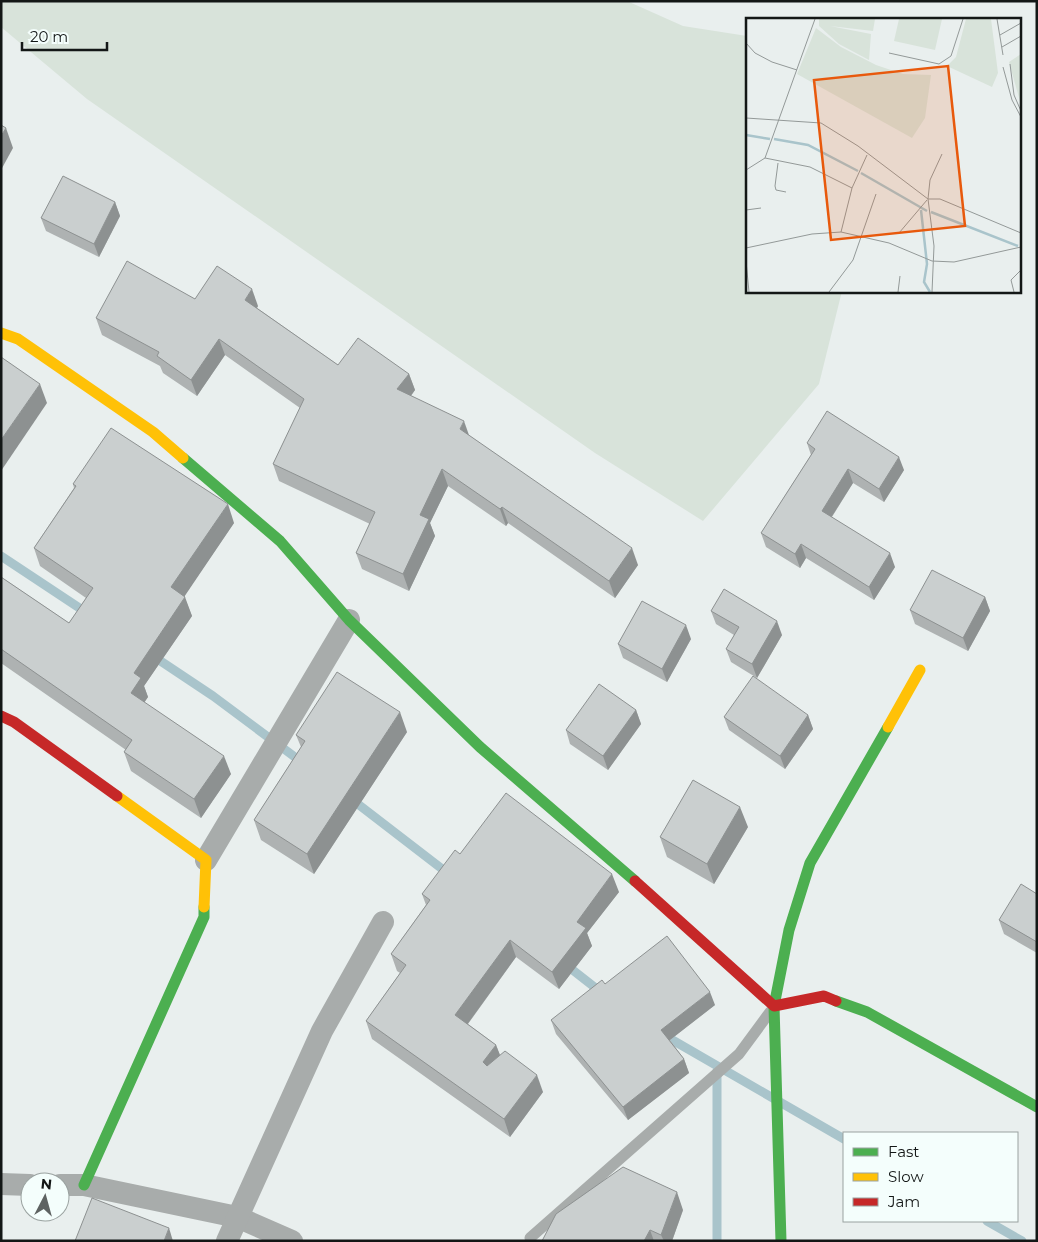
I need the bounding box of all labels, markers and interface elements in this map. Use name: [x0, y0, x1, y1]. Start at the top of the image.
inset map: [746, 18, 1020, 292]
scale bar: [22, 20, 108, 52]
text: 20 m: [30, 27, 68, 46]
legend: [843, 1132, 1018, 1222]
text: Fast: [888, 1142, 919, 1161]
text: Slow: [888, 1167, 924, 1186]
north arrow: [20, 1172, 70, 1222]
text: N: [40, 1175, 53, 1194]
text: Jam: [887, 1192, 920, 1211]

